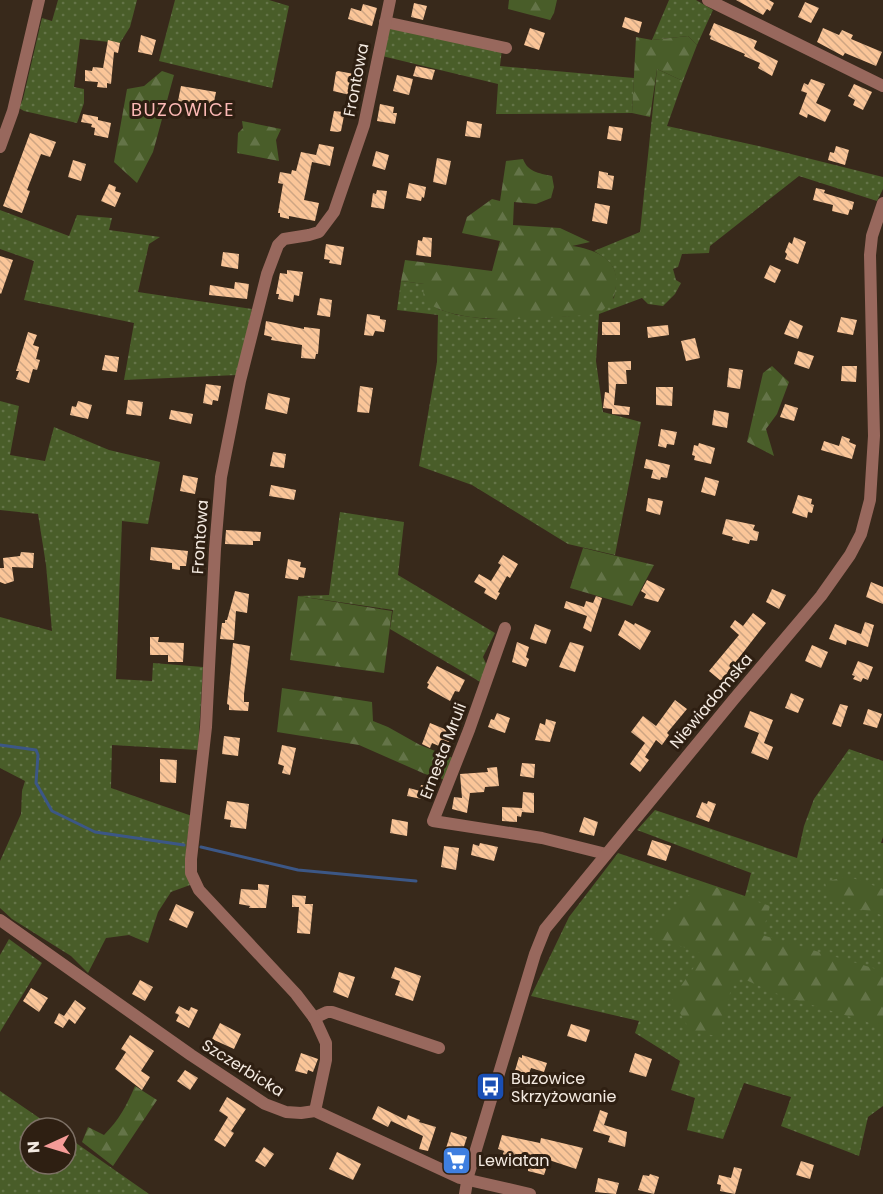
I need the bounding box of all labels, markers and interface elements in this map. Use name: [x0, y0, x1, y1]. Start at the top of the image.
street label: Frontowa: [338, 41, 374, 119]
district label: BUZOWICE: [131, 97, 235, 122]
street label: Frontowa: [186, 499, 214, 575]
street label: Niewiadomska: [664, 648, 758, 754]
street label: Ernesta Mruli: [414, 700, 472, 802]
street label: Szczerbicka: [197, 1034, 289, 1102]
place label: Buzowice Skrzyżowanie: [511, 1067, 617, 1108]
bus stop icon: Buzowice Skrzyżowanie: [474, 1071, 506, 1103]
north arrow: [18, 1116, 78, 1176]
text: N: [22, 1140, 45, 1154]
supermarket icon: Lewiatan: [441, 1144, 473, 1176]
place label: Lewiatan: [478, 1149, 550, 1172]

